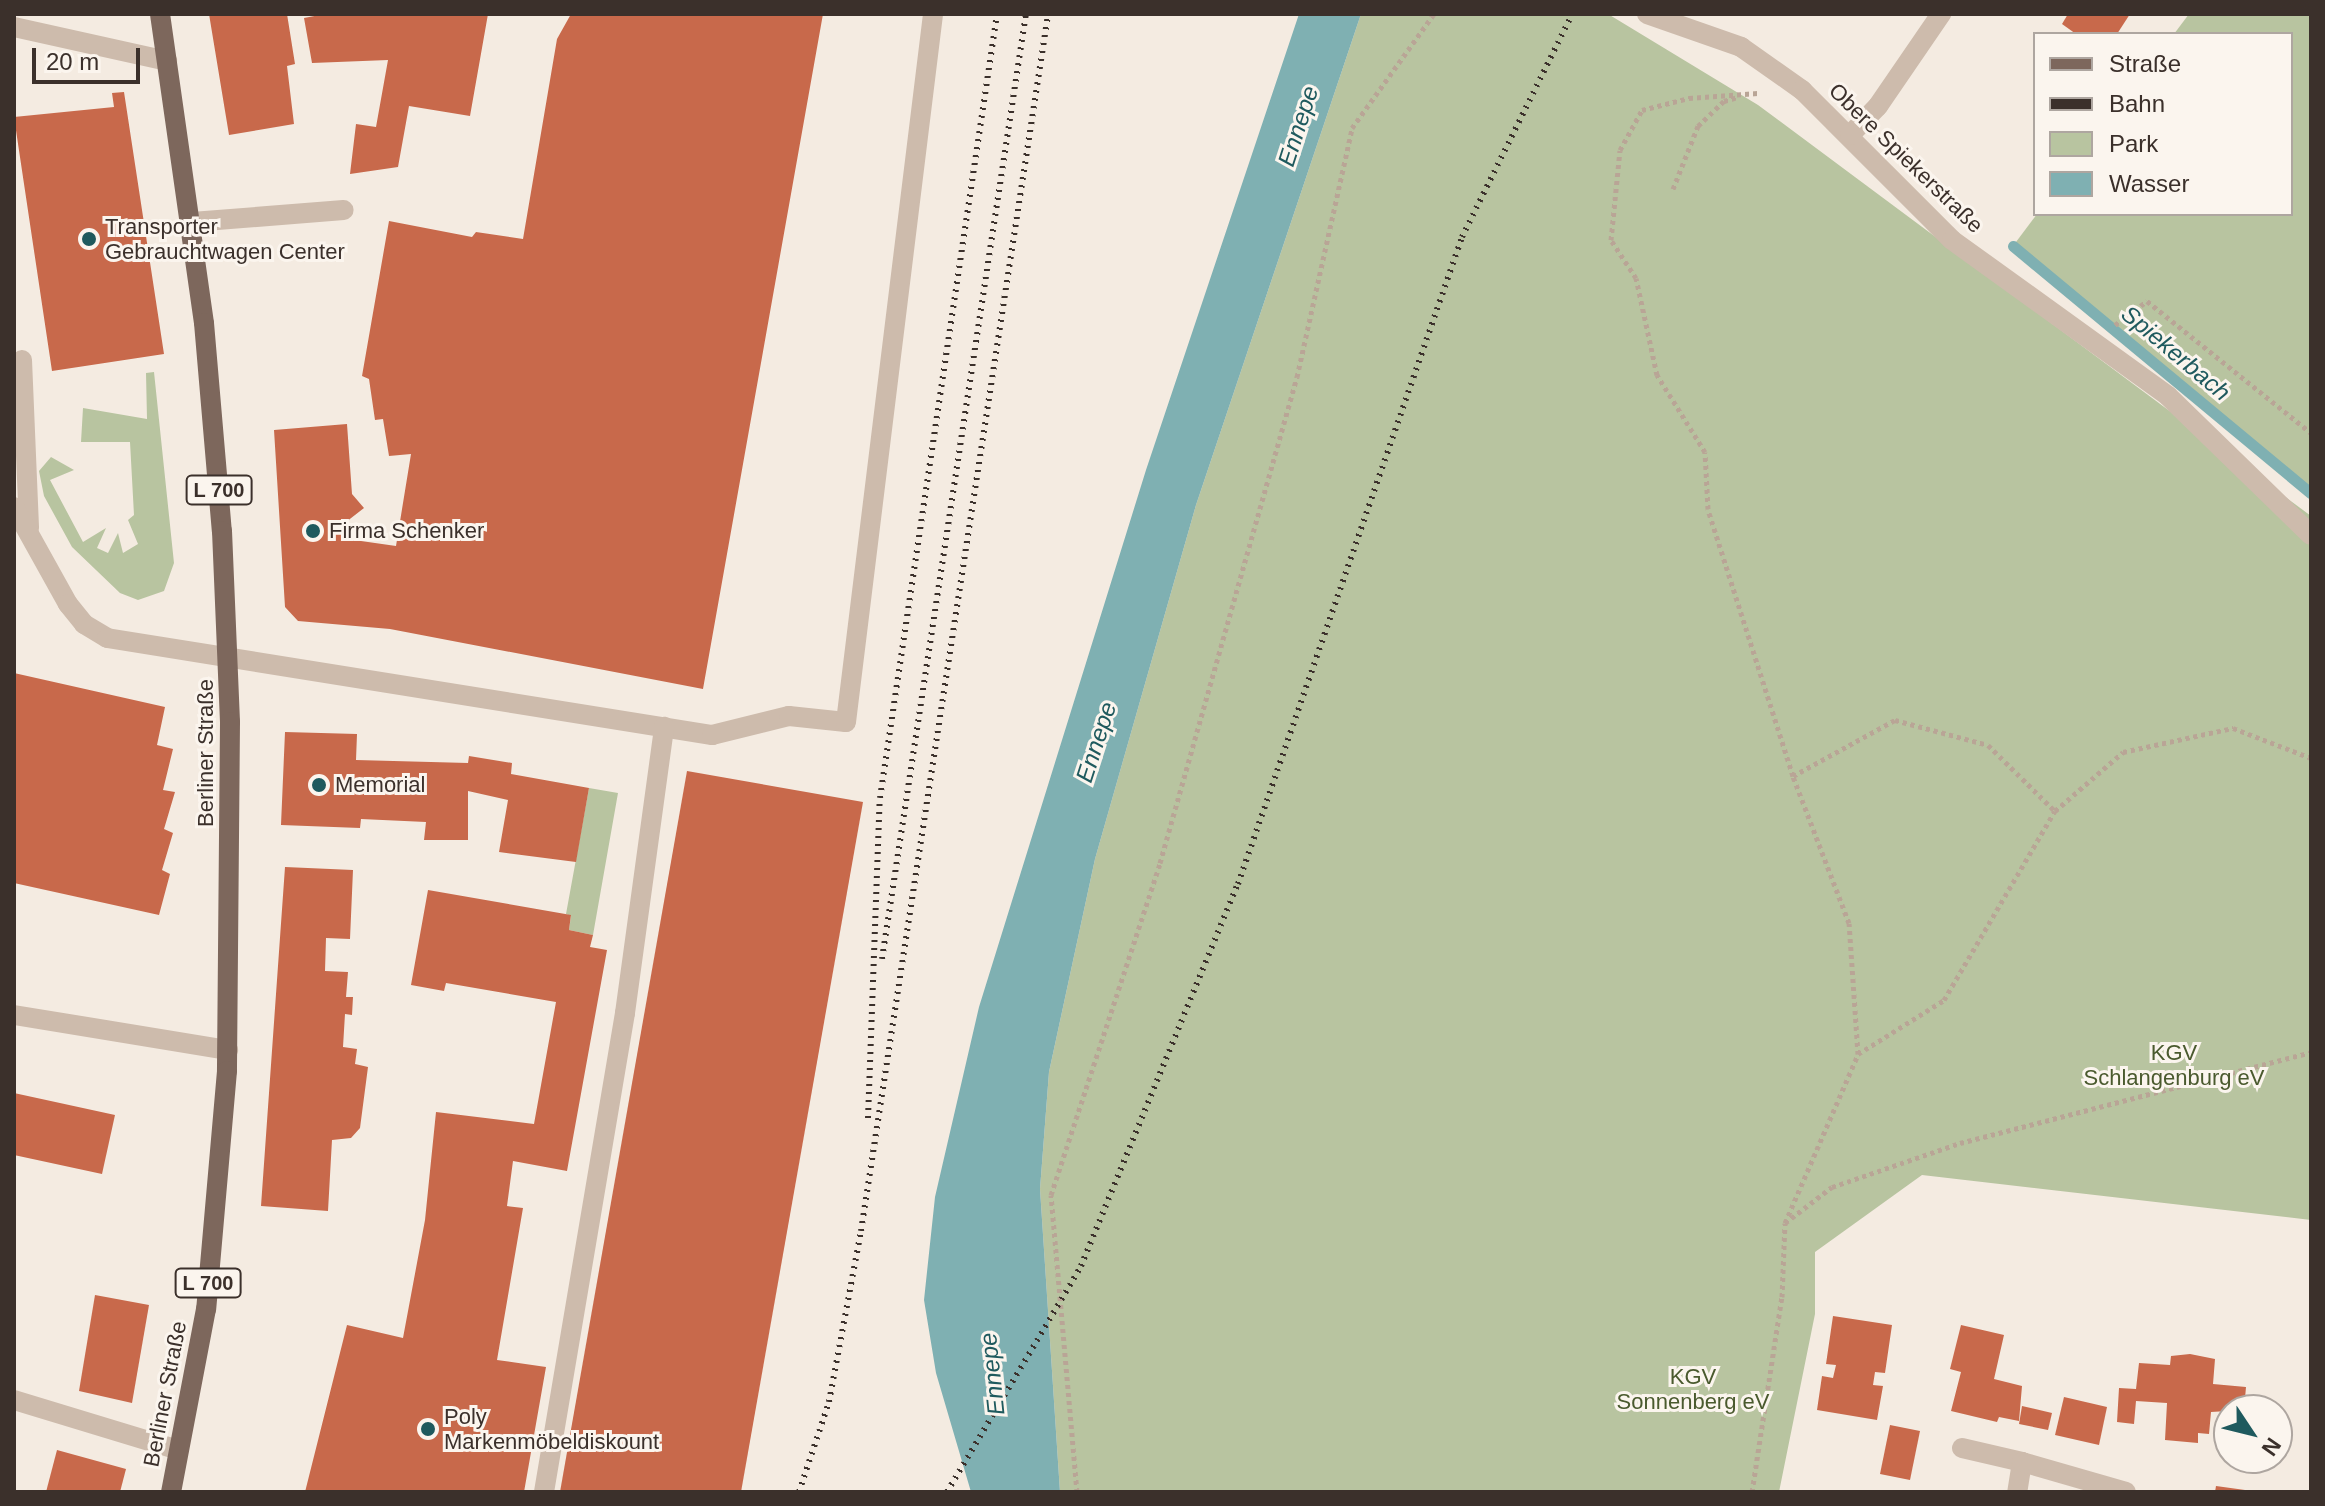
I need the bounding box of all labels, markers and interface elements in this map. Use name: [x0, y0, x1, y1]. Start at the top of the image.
scale bar: [36, 32, 144, 82]
legend: [2033, 32, 2293, 216]
text: 20 m: [46, 48, 99, 75]
text: Straße: [2109, 50, 2181, 77]
street label: Obere Spiekerstraße: [1823, 78, 1989, 238]
water label: Ennepe: [1272, 82, 1324, 170]
text: Bahn: [2109, 90, 2165, 117]
text: Park: [2109, 130, 2158, 157]
text: Wasser: [2109, 170, 2189, 197]
place label: Transporter Gebrauchtwagen Center: [105, 213, 345, 264]
marker: Transporter Gebrauchtwagen Center: [80, 230, 98, 248]
water label: Spiekerbach: [2116, 299, 2236, 407]
road number: L 700: [185, 474, 253, 506]
place label: Firma Schenker: [329, 518, 484, 544]
marker: Firma Schenker: [304, 522, 322, 540]
street label: Berliner Straße: [193, 679, 219, 827]
water label: Ennepe: [1070, 698, 1122, 786]
place label: Memorial: [335, 772, 425, 798]
marker: Memorial: [310, 776, 328, 794]
park label: KGV Schlangenburg eV: [2083, 1039, 2265, 1090]
road number: L 700: [174, 1267, 242, 1299]
street label: Berliner Straße: [138, 1319, 192, 1469]
water label: Ennepe: [973, 1331, 1011, 1417]
park label: KGV Sonnenberg eV: [1617, 1363, 1769, 1414]
north arrow: [2213, 1394, 2293, 1474]
place label: Poly Markenmöbeldiskount: [444, 1403, 659, 1454]
marker: Poly Markenmöbeldiskount: [419, 1420, 437, 1438]
text: N: [2257, 1433, 2286, 1461]

